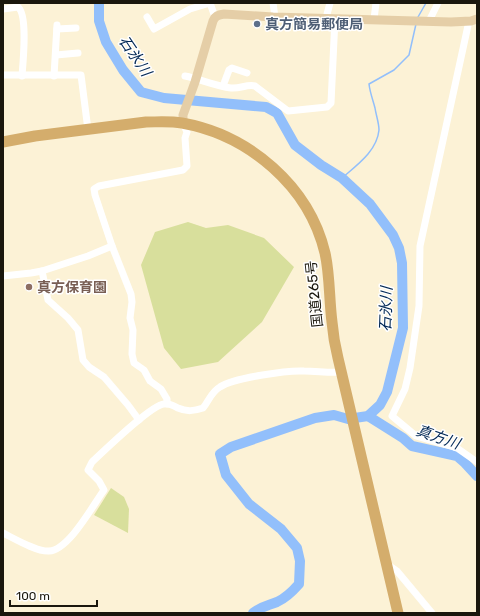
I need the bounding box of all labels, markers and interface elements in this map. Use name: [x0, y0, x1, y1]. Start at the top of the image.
place label: 真方簡易郵便局: [265, 16, 363, 33]
marker: 真方簡易郵便局: [252, 19, 262, 29]
water label: 石氷川: [115, 32, 156, 81]
street label: 国道265号: [303, 260, 326, 328]
place label: 真方保育園: [37, 279, 107, 296]
marker: 真方保育園: [24, 282, 34, 292]
water label: 石氷川: [376, 284, 396, 332]
water label: 真方川: [414, 421, 464, 453]
scale bar: [10, 582, 97, 608]
text: 100 m: [16, 589, 50, 603]

